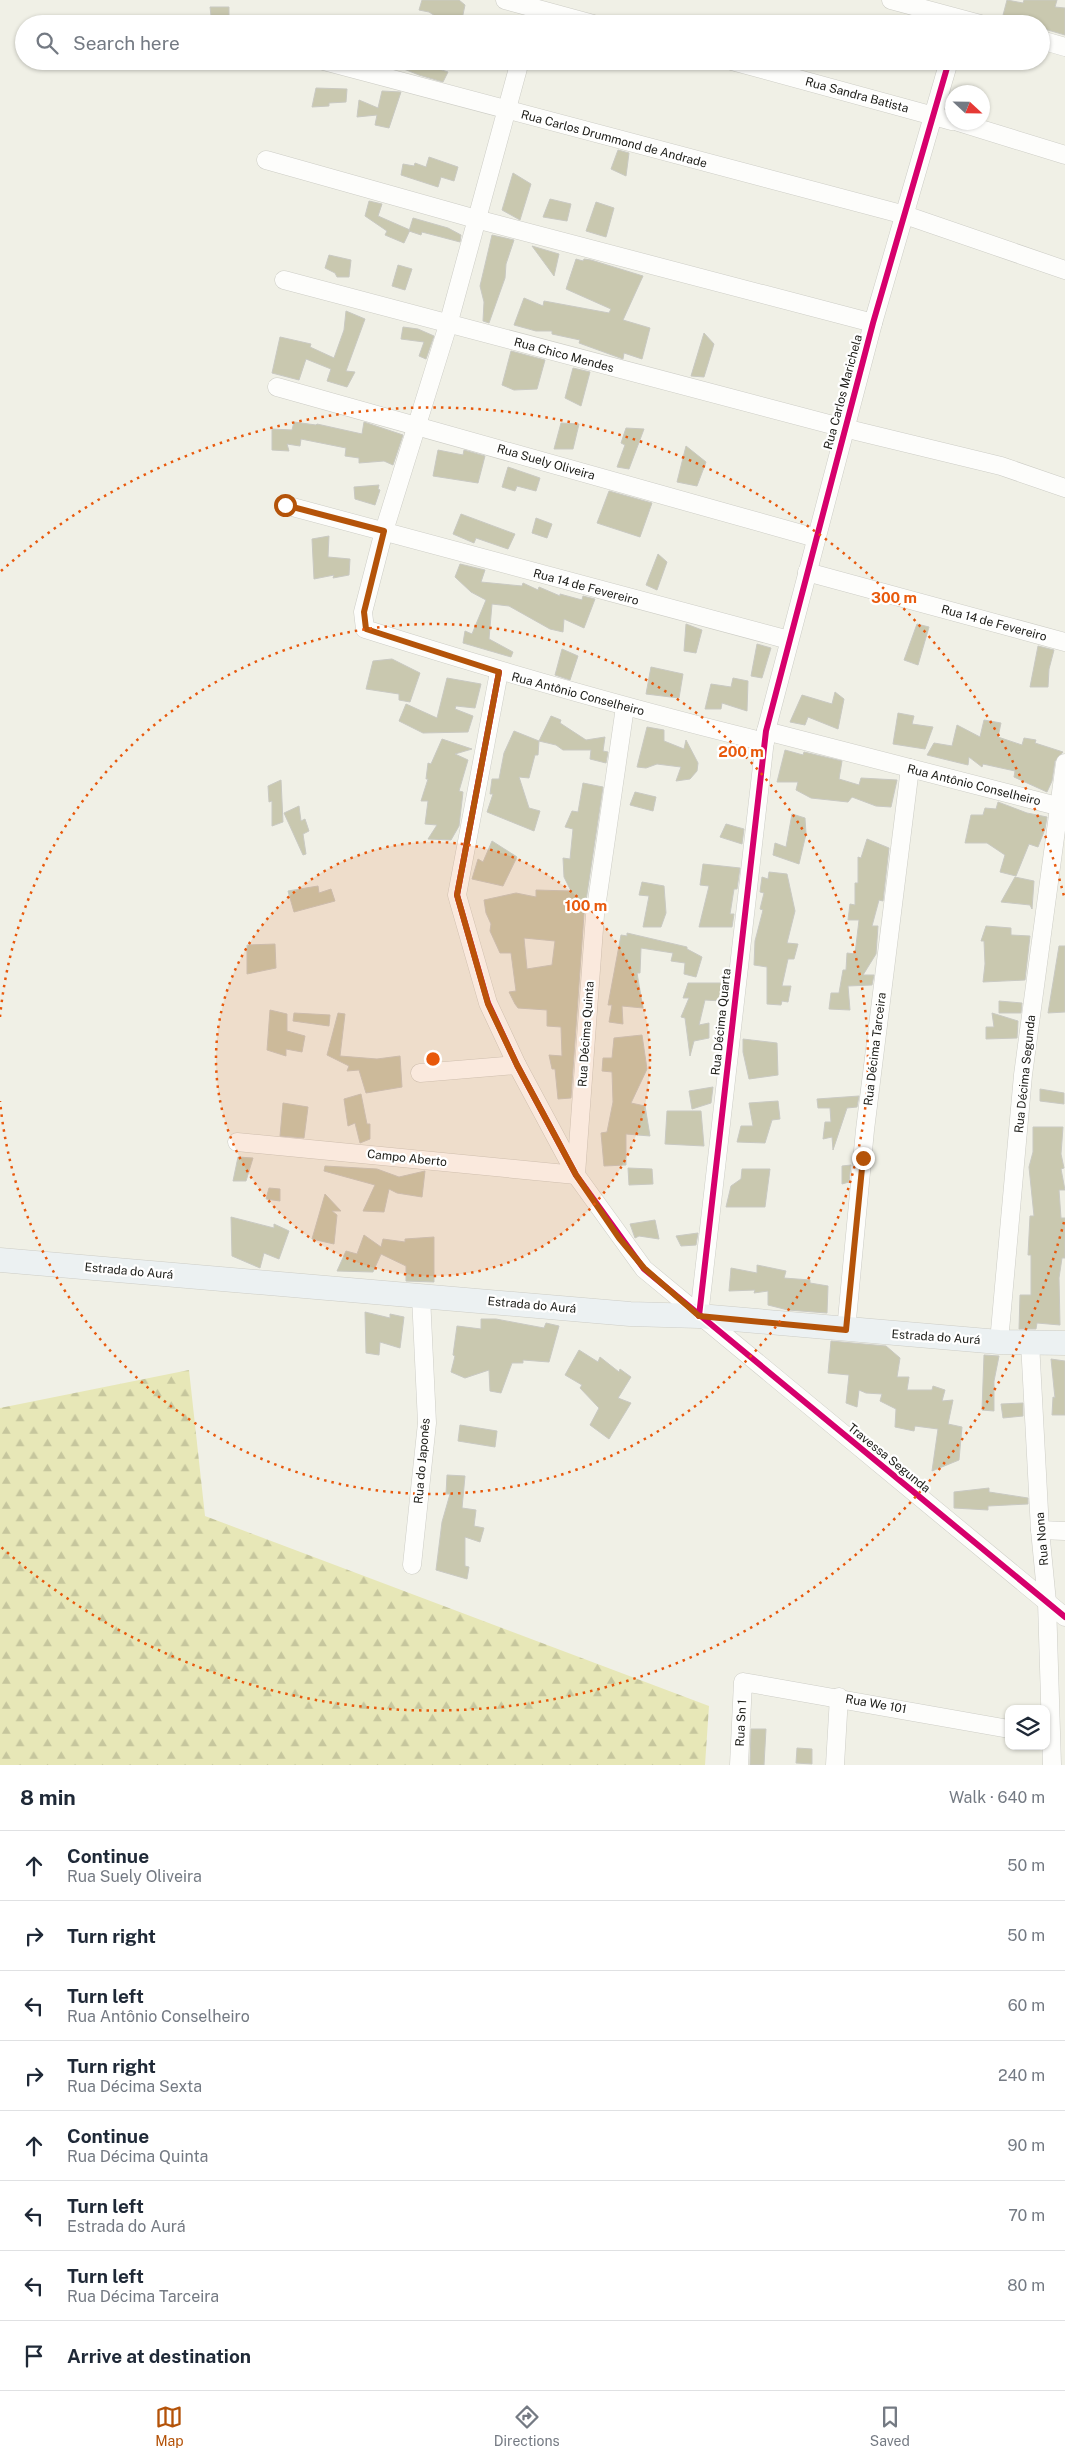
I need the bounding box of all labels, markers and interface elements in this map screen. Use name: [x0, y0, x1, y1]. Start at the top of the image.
search box: [15, 15, 1050, 70]
icon: search: [33, 29, 61, 57]
text: Search here: [73, 32, 180, 54]
street label: Rua Sandra Batista: [804, 74, 910, 116]
north arrow: [945, 85, 990, 130]
street label: Rua Carlos Drummond de Andrade: [519, 107, 709, 171]
street label: Rua Carlos Marichela: [821, 333, 865, 451]
street label: Rua Chico Mendes: [512, 335, 616, 375]
street label: Rua Suely Oliveira: [495, 441, 597, 483]
route start: [274, 494, 297, 517]
street label: Rua 14 de Fevereiro: [532, 566, 641, 608]
text: 300 m: [871, 589, 917, 606]
street label: Rua 14 de Fevereiro: [940, 602, 1049, 644]
street label: Rua Antônio Conselheiro: [510, 670, 646, 719]
text: 200 m: [718, 743, 764, 760]
street label: Rua Antônio Conselheiro: [906, 762, 1042, 808]
text: 100 m: [565, 897, 607, 914]
street label: Rua Décima Quarta: [708, 968, 734, 1076]
street label: Rua Décima Quinta: [575, 981, 597, 1087]
street label: Rua Décima Tarceira: [861, 991, 889, 1107]
street label: Rua Décima Segunda: [1012, 1014, 1038, 1134]
centre of rings: [424, 1050, 442, 1068]
street label: Campo Aberto: [366, 1147, 448, 1169]
route end: [852, 1147, 875, 1170]
street label: Estrada do Aurá: [84, 1260, 174, 1282]
street label: Estrada do Aurá: [487, 1294, 577, 1316]
street label: Estrada do Aurá: [891, 1327, 981, 1347]
street label: Rua do Japonês: [411, 1417, 433, 1505]
street label: Travessa Segunda: [845, 1420, 933, 1496]
street label: Rua Nona: [1033, 1512, 1051, 1566]
street label: Rua We 101: [844, 1692, 908, 1716]
street label: Rua Sn 1: [733, 1699, 749, 1747]
map controls: [1005, 1705, 1050, 1750]
button: layers: [1005, 1705, 1050, 1750]
text: 8 min: [20, 1785, 76, 1810]
text: Walk · 640 m: [949, 1788, 1045, 1807]
text: Continue: [67, 1845, 149, 1867]
icon: ahead: [20, 1852, 48, 1880]
text: 50 m: [1007, 1856, 1045, 1875]
text: Rua Suely Oliveira: [67, 1867, 202, 1886]
icon: right: [20, 1922, 48, 1950]
text: Turn right: [67, 1925, 156, 1947]
text: 50 m: [1007, 1926, 1045, 1945]
text: Turn left: [67, 1985, 144, 2007]
icon: left: [20, 1992, 48, 2020]
text: 60 m: [1008, 1996, 1045, 2015]
text: Rua Antônio Conselheiro: [67, 2007, 250, 2026]
text: Turn right: [67, 2055, 156, 2077]
icon: right: [20, 2062, 48, 2090]
text: 240 m: [998, 2066, 1045, 2085]
text: Rua Décima Sexta: [67, 2077, 202, 2096]
text: Continue: [67, 2125, 149, 2147]
icon: ahead: [20, 2132, 48, 2160]
text: 90 m: [1008, 2136, 1045, 2155]
text: Rua Décima Quinta: [67, 2147, 208, 2166]
text: Turn left: [67, 2195, 144, 2217]
icon: left: [20, 2202, 48, 2230]
text: 70 m: [1008, 2206, 1045, 2225]
text: Estrada do Aurá: [67, 2217, 186, 2236]
text: Turn left: [67, 2265, 144, 2287]
icon: left: [20, 2272, 48, 2300]
text: 80 m: [1007, 2276, 1045, 2295]
text: Rua Décima Tarceira: [67, 2287, 219, 2306]
icon: arrive: [20, 2342, 48, 2370]
text: Arrive at destination: [67, 2345, 251, 2367]
tab: Map: [155, 2403, 184, 2449]
tab: Directions: [494, 2403, 560, 2449]
tab: Saved: [870, 2403, 910, 2449]

